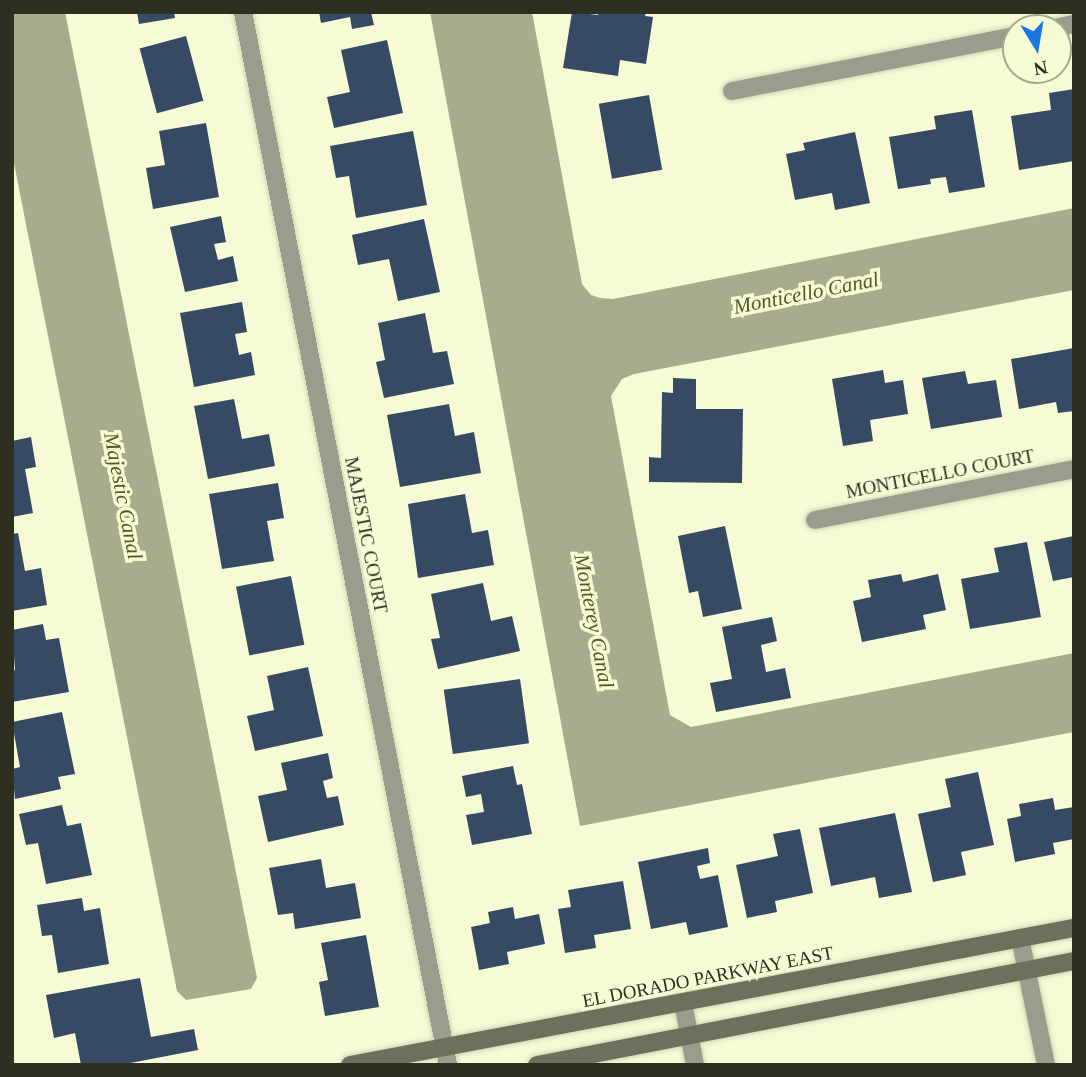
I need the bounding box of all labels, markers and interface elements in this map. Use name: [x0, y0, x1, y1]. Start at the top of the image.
north arrow: [1002, 14, 1072, 84]
text: N: [1032, 57, 1049, 80]
water label: Monticello Canal: [731, 267, 881, 319]
water label: Majestic Canal: [98, 430, 148, 562]
street label: MONTICELLO COURT: [844, 445, 1036, 503]
street label: MAJESTIC COURT: [340, 455, 392, 615]
water label: Monterey Canal: [569, 552, 619, 690]
street label: EL DORADO PARKWAY EAST: [580, 941, 836, 1013]

